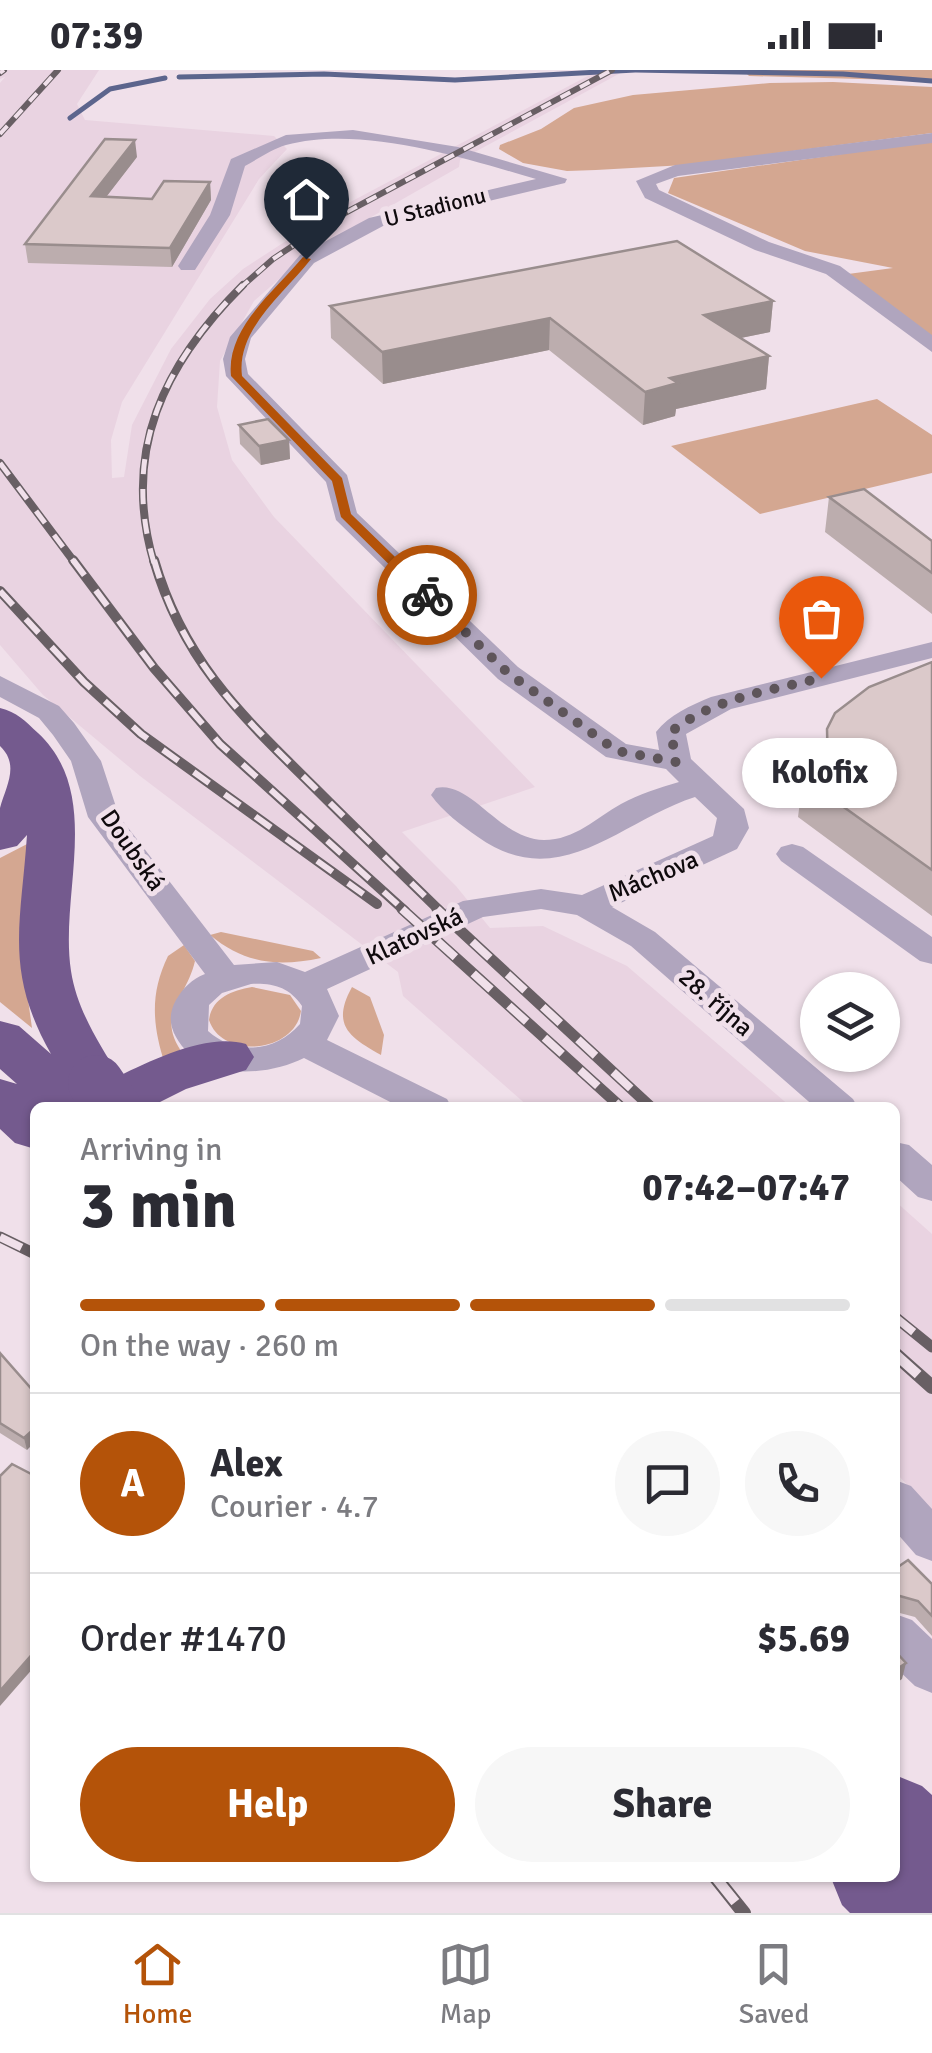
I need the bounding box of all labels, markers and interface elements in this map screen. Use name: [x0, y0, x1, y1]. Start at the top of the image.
text: 07:39: [50, 12, 143, 59]
pin: [264, 157, 349, 260]
icon: home: [279, 172, 334, 227]
street label: U Stadionu: [381, 181, 489, 233]
courier: [377, 545, 477, 645]
icon: bike: [400, 568, 455, 623]
pin: [779, 576, 864, 679]
icon: bag: [794, 591, 849, 646]
callout: Kolofix: [744, 738, 898, 808]
text: Kolofix: [771, 753, 868, 792]
street label: Doubská: [94, 803, 172, 897]
street label: Máchova: [603, 843, 703, 909]
street label: Klatovská: [361, 900, 467, 972]
street label: 28. října: [672, 961, 760, 1043]
map controls: [800, 972, 900, 1072]
button: layers: [800, 972, 900, 1072]
text: Arriving in: [80, 1130, 222, 1169]
text: 07:42–07:47: [642, 1164, 850, 1211]
text: 3 min: [80, 1166, 237, 1246]
text: On the way · 260 m: [80, 1326, 339, 1365]
button: chat: [615, 1431, 720, 1536]
button: phone: [745, 1431, 850, 1536]
text: Alex: [210, 1440, 283, 1487]
text: A: [120, 1460, 145, 1507]
text: Courier · 4.7: [210, 1487, 379, 1526]
text: Order #1470: [80, 1615, 287, 1662]
text: $5.69: [757, 1615, 850, 1662]
button: Help: [80, 1747, 455, 1862]
button: Share: [475, 1747, 850, 1862]
tab: Home: [123, 1937, 193, 2031]
tab: Map: [438, 1937, 493, 2031]
tab: Saved: [739, 1937, 809, 2031]

